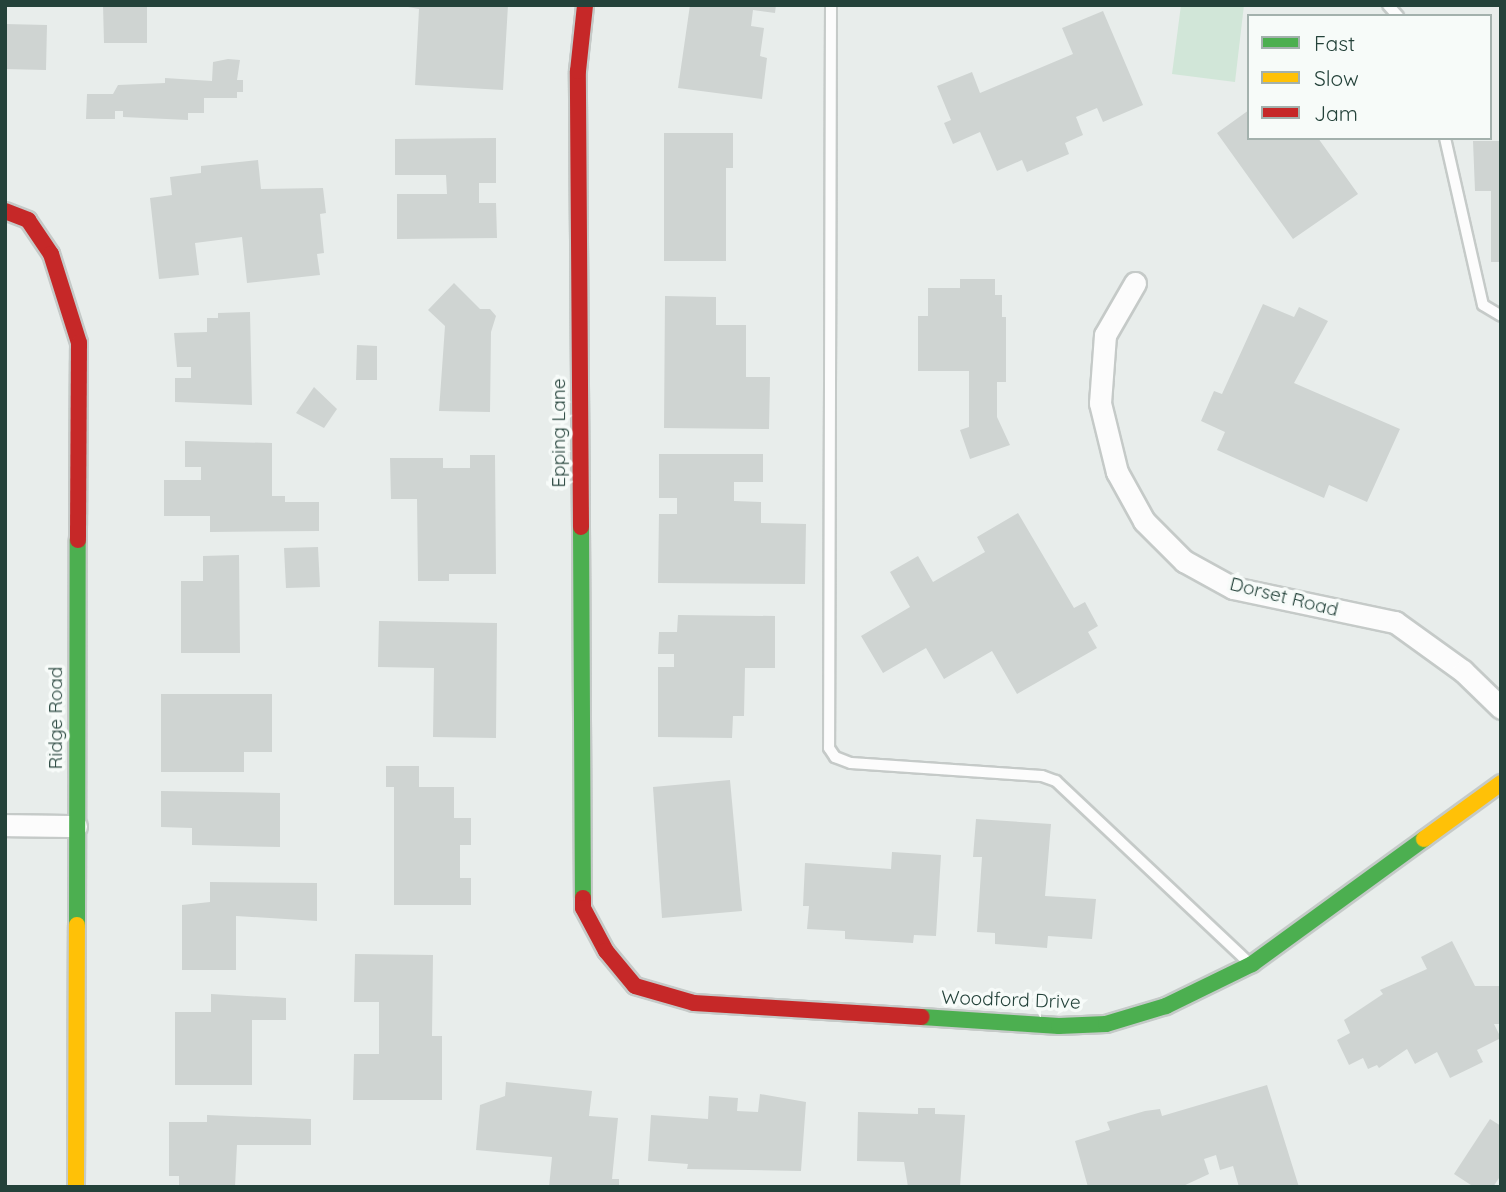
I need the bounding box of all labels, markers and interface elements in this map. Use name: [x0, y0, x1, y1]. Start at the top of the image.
legend: [1247, 14, 1492, 140]
text: Fast: [1314, 30, 1355, 56]
text: Slow: [1314, 65, 1359, 91]
text: Jam: [1314, 100, 1358, 126]
street label: Epping Lane: [548, 378, 570, 488]
street label: Dorset Road: [1227, 573, 1341, 621]
street label: Ridge Road: [45, 667, 67, 769]
street label: Woodford Drive: [941, 986, 1081, 1014]

